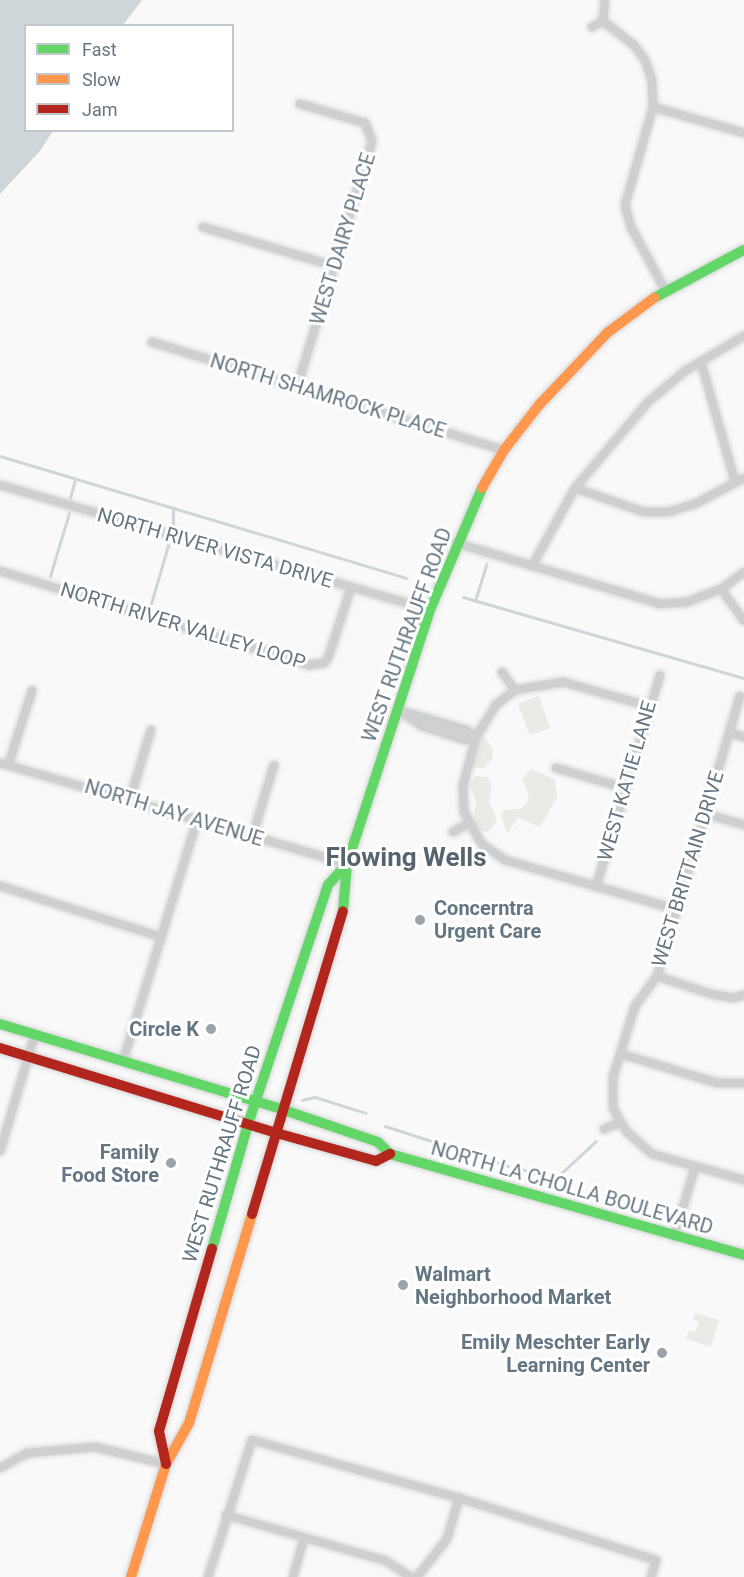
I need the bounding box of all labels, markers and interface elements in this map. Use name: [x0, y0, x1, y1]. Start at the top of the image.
legend: [24, 24, 234, 132]
text: Fast: [82, 39, 117, 60]
text: Slow: [82, 69, 121, 90]
text: Jam: [82, 99, 118, 120]
street label: WEST DAIRY PLACE: [305, 150, 381, 328]
street label: NORTH SHAMROCK PLACE: [207, 349, 449, 443]
street label: NORTH RIVER VISTA DRIVE: [94, 503, 336, 593]
street label: WEST RUTHRAUFF ROAD: [357, 524, 457, 746]
street label: NORTH RIVER VALLEY LOOP: [58, 577, 308, 675]
street label: WEST KATIE LANE: [593, 698, 661, 864]
street label: WEST BRITTAIN DRIVE: [647, 768, 729, 970]
street label: NORTH JAY AVENUE: [82, 774, 266, 852]
district label: Flowing Wells: [325, 842, 487, 874]
place label: Concerntra Urgent Care: [434, 897, 541, 944]
marker: Concerntra Urgent Care: [411, 911, 429, 929]
place label: Circle K: [129, 1017, 199, 1041]
marker: Circle K: [204, 1022, 218, 1036]
street label: WEST RUTHRAUFF ROAD: [177, 1042, 267, 1266]
street label: NORTH LA CHOLLA BOULEVARD: [428, 1136, 716, 1240]
place label: Family Food Store: [61, 1140, 159, 1187]
marker: Family Food Store: [164, 1156, 178, 1170]
place label: Walmart Neighborhood Market: [415, 1262, 611, 1309]
marker: Walmart Neighborhood Market: [396, 1278, 410, 1292]
place label: Emily Meschter Early Learning Center: [461, 1330, 650, 1377]
marker: Emily Meschter Early Learning Center: [655, 1346, 669, 1360]

